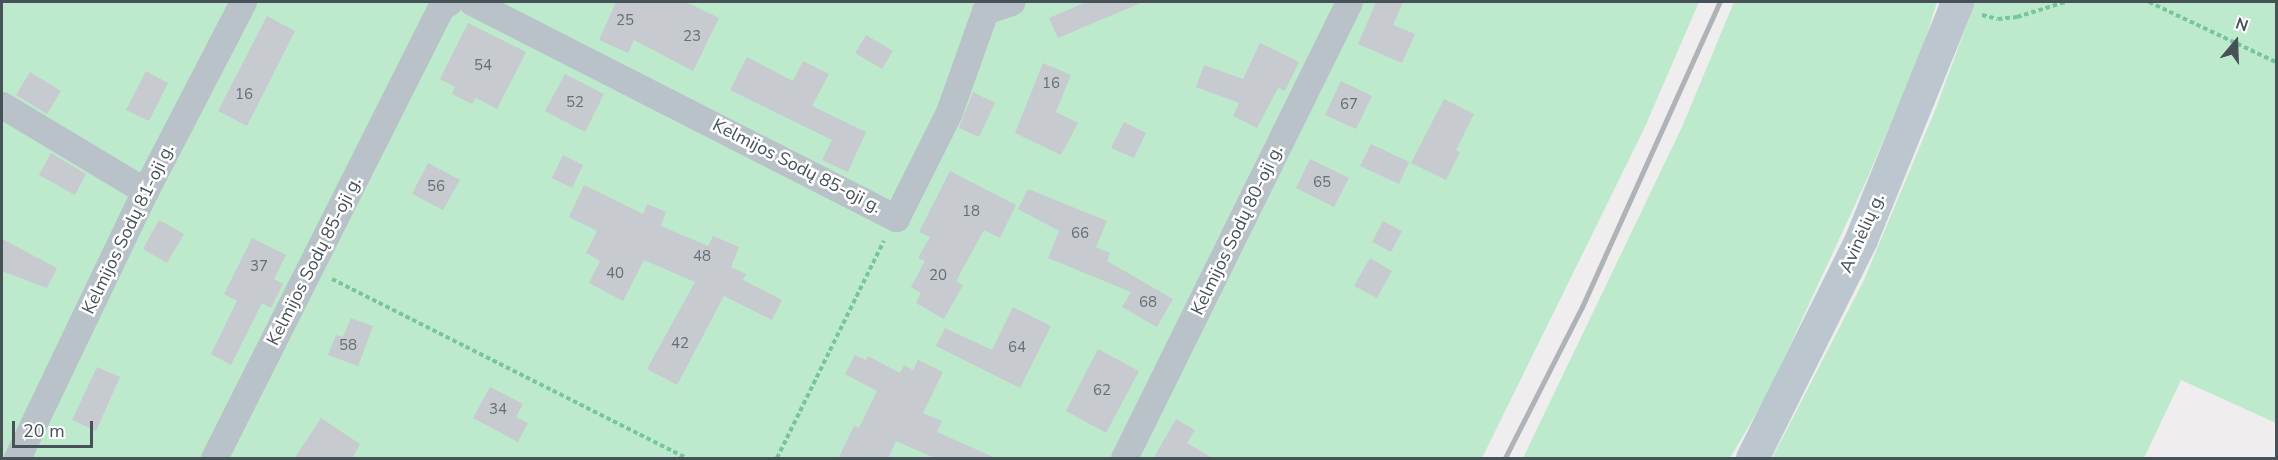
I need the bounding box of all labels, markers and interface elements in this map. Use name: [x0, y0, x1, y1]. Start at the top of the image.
house number: 25: [616, 12, 634, 30]
north arrow: [2206, 12, 2266, 72]
text: N: [2233, 13, 2251, 37]
house number: 23: [683, 28, 701, 46]
house number: 54: [474, 57, 492, 75]
house number: 16: [1042, 75, 1060, 93]
house number: 16: [235, 86, 253, 104]
house number: 52: [566, 94, 584, 112]
house number: 67: [1340, 96, 1358, 114]
street label: Kelmijos Sodų 85-oji g.: [709, 114, 885, 218]
street label: Kelmijos Sodų 81-oji g.: [77, 140, 179, 318]
street label: Kelmijos Sodų 80-oji g.: [1186, 141, 1288, 319]
street label: Kelmijos Sodų 85-oji g.: [262, 173, 366, 349]
house number: 65: [1313, 174, 1331, 192]
house number: 56: [427, 178, 445, 196]
street label: Avinėlių g.: [1835, 190, 1889, 276]
house number: 18: [962, 203, 980, 221]
house number: 66: [1071, 225, 1089, 243]
house number: 48: [693, 248, 711, 266]
house number: 37: [250, 258, 268, 276]
house number: 40: [606, 265, 624, 283]
house number: 20: [929, 267, 947, 285]
house number: 68: [1139, 294, 1157, 312]
house number: 42: [671, 335, 689, 353]
house number: 58: [339, 337, 357, 355]
house number: 64: [1008, 339, 1026, 357]
house number: 62: [1093, 382, 1111, 400]
house number: 34: [489, 401, 507, 419]
scale bar: [15, 409, 96, 447]
text: 20 m: [23, 419, 65, 443]

